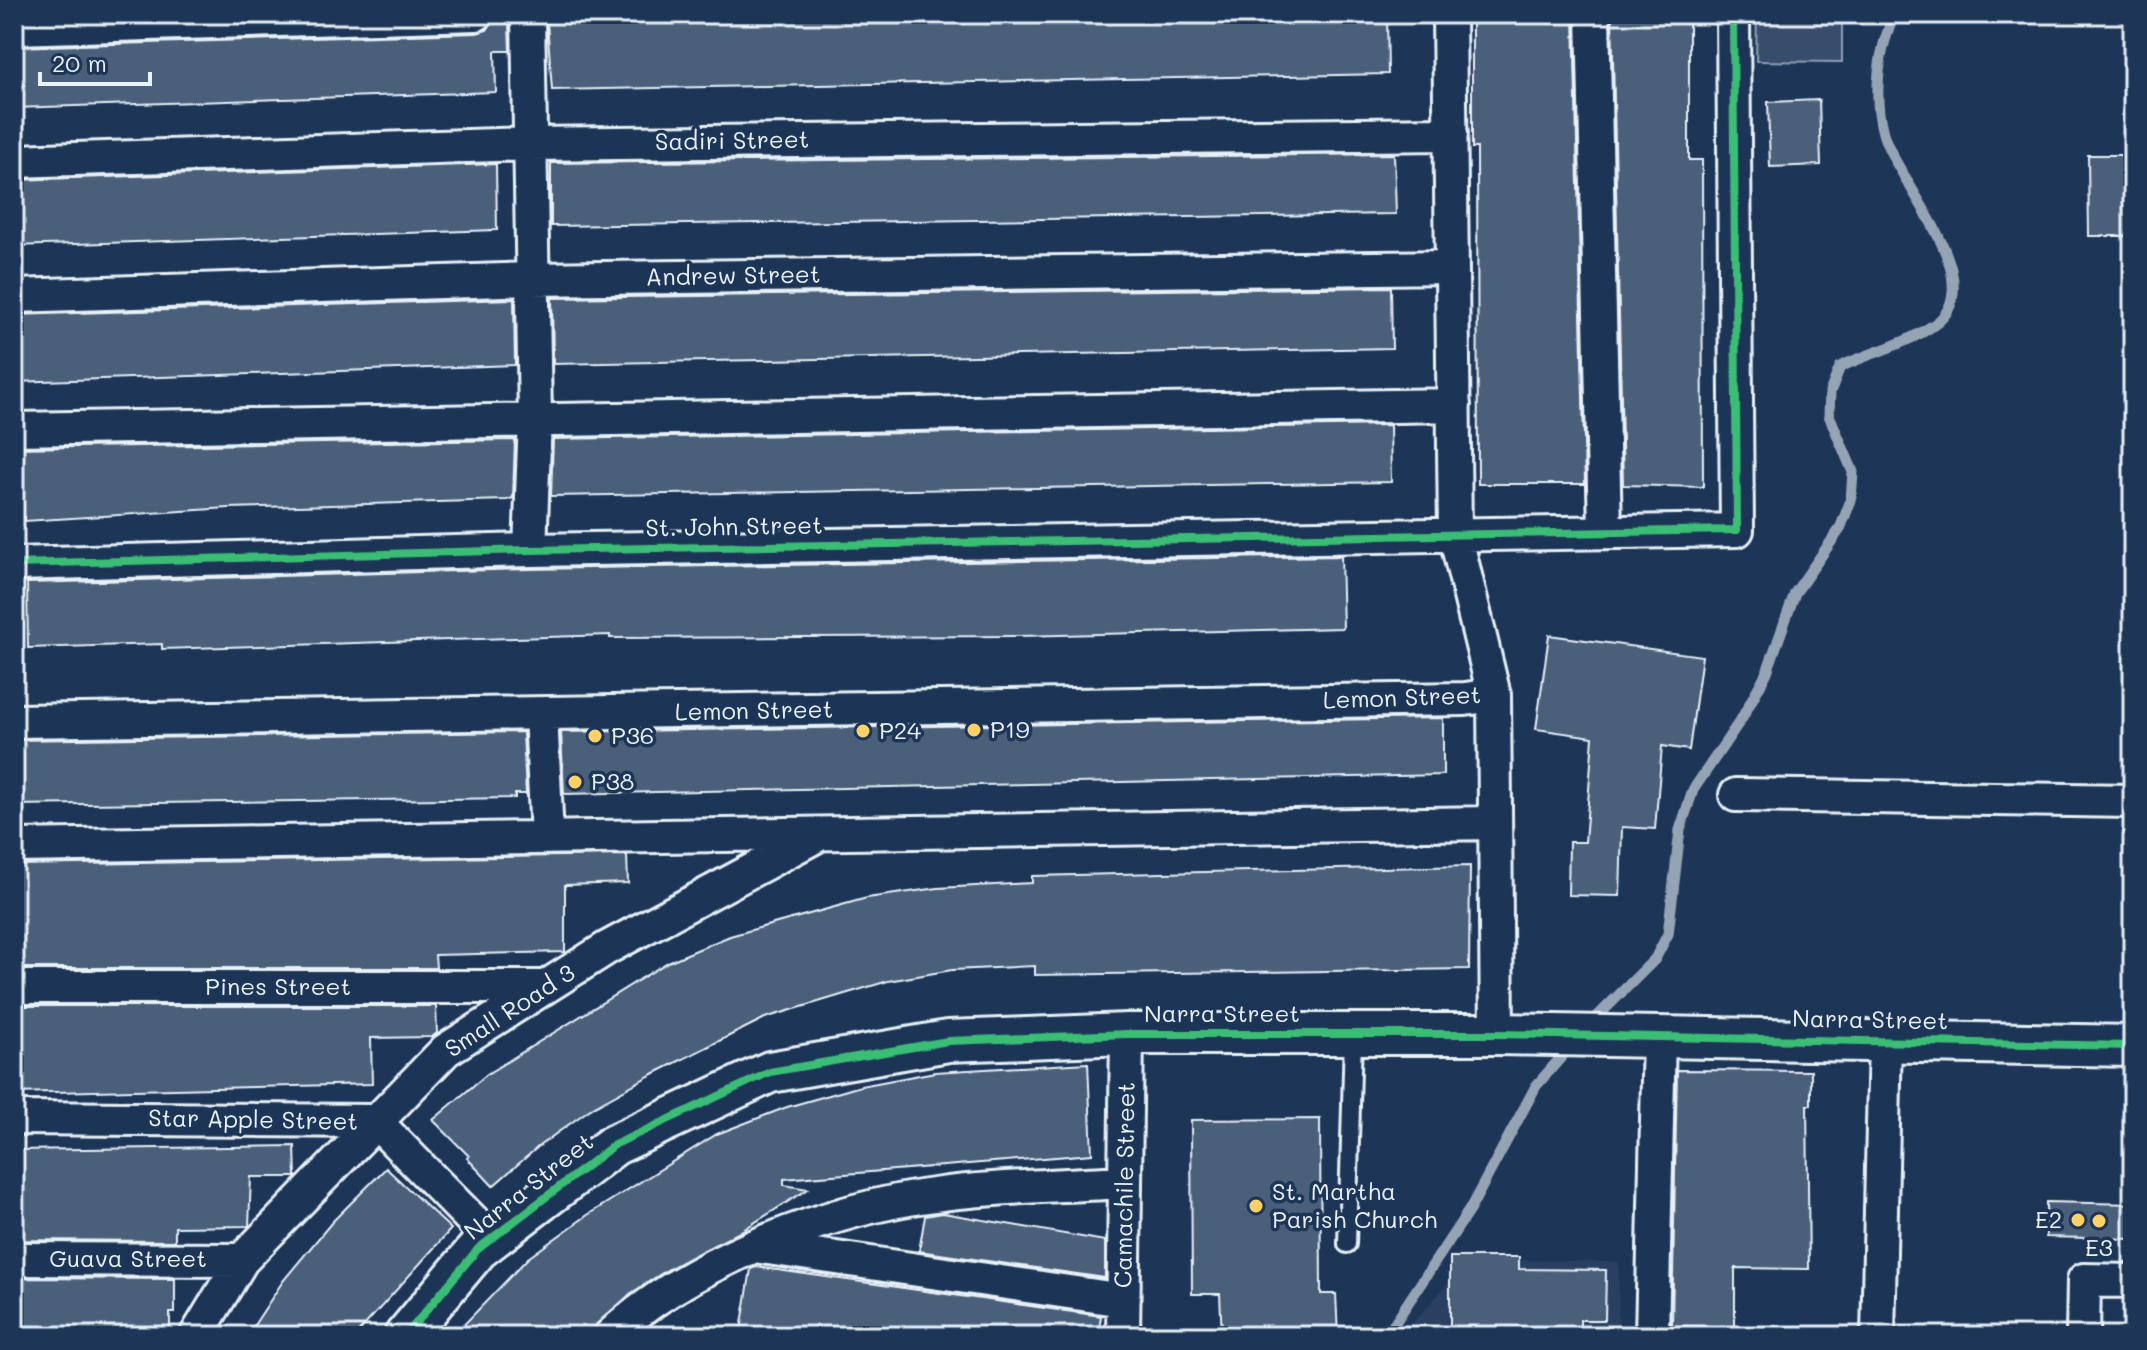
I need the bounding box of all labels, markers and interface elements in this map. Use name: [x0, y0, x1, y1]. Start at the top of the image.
scale bar: [40, 36, 150, 86]
text: 20 m: [52, 47, 107, 78]
street label: Sadiri Street: [654, 123, 809, 156]
street label: Andrew Street: [645, 257, 821, 292]
street label: St. John Street: [645, 508, 823, 543]
street label: Lemon Street: [1322, 678, 1482, 715]
street label: Lemon Street: [675, 693, 833, 726]
place label: P19: [990, 713, 1030, 744]
place label: P24: [879, 714, 921, 745]
place label: P36: [611, 719, 654, 750]
marker: P19: [965, 721, 983, 739]
marker: P24: [854, 722, 872, 740]
marker: P36: [586, 727, 604, 745]
place label: P38: [591, 765, 634, 796]
marker: P38: [566, 773, 584, 791]
street label: Small Road 3: [438, 956, 580, 1063]
street label: Pines Street: [205, 970, 351, 1001]
street label: Narra Street: [1144, 997, 1300, 1028]
street label: Narra Street: [1792, 1002, 1948, 1035]
street label: Camachile Street: [1106, 1082, 1141, 1288]
street label: Star Apple Street: [148, 1101, 358, 1136]
street label: Narra Street: [457, 1126, 599, 1246]
place label: St. Martha Parish Church: [1272, 1175, 1437, 1234]
marker: St. Martha Parish Church: [1247, 1197, 1265, 1215]
place label: E2: [2035, 1203, 2062, 1234]
marker: E2: [2069, 1211, 2087, 1229]
marker: E3: [2090, 1212, 2108, 1230]
place label: E3: [2085, 1231, 2113, 1262]
street label: Guava Street: [49, 1242, 207, 1273]

